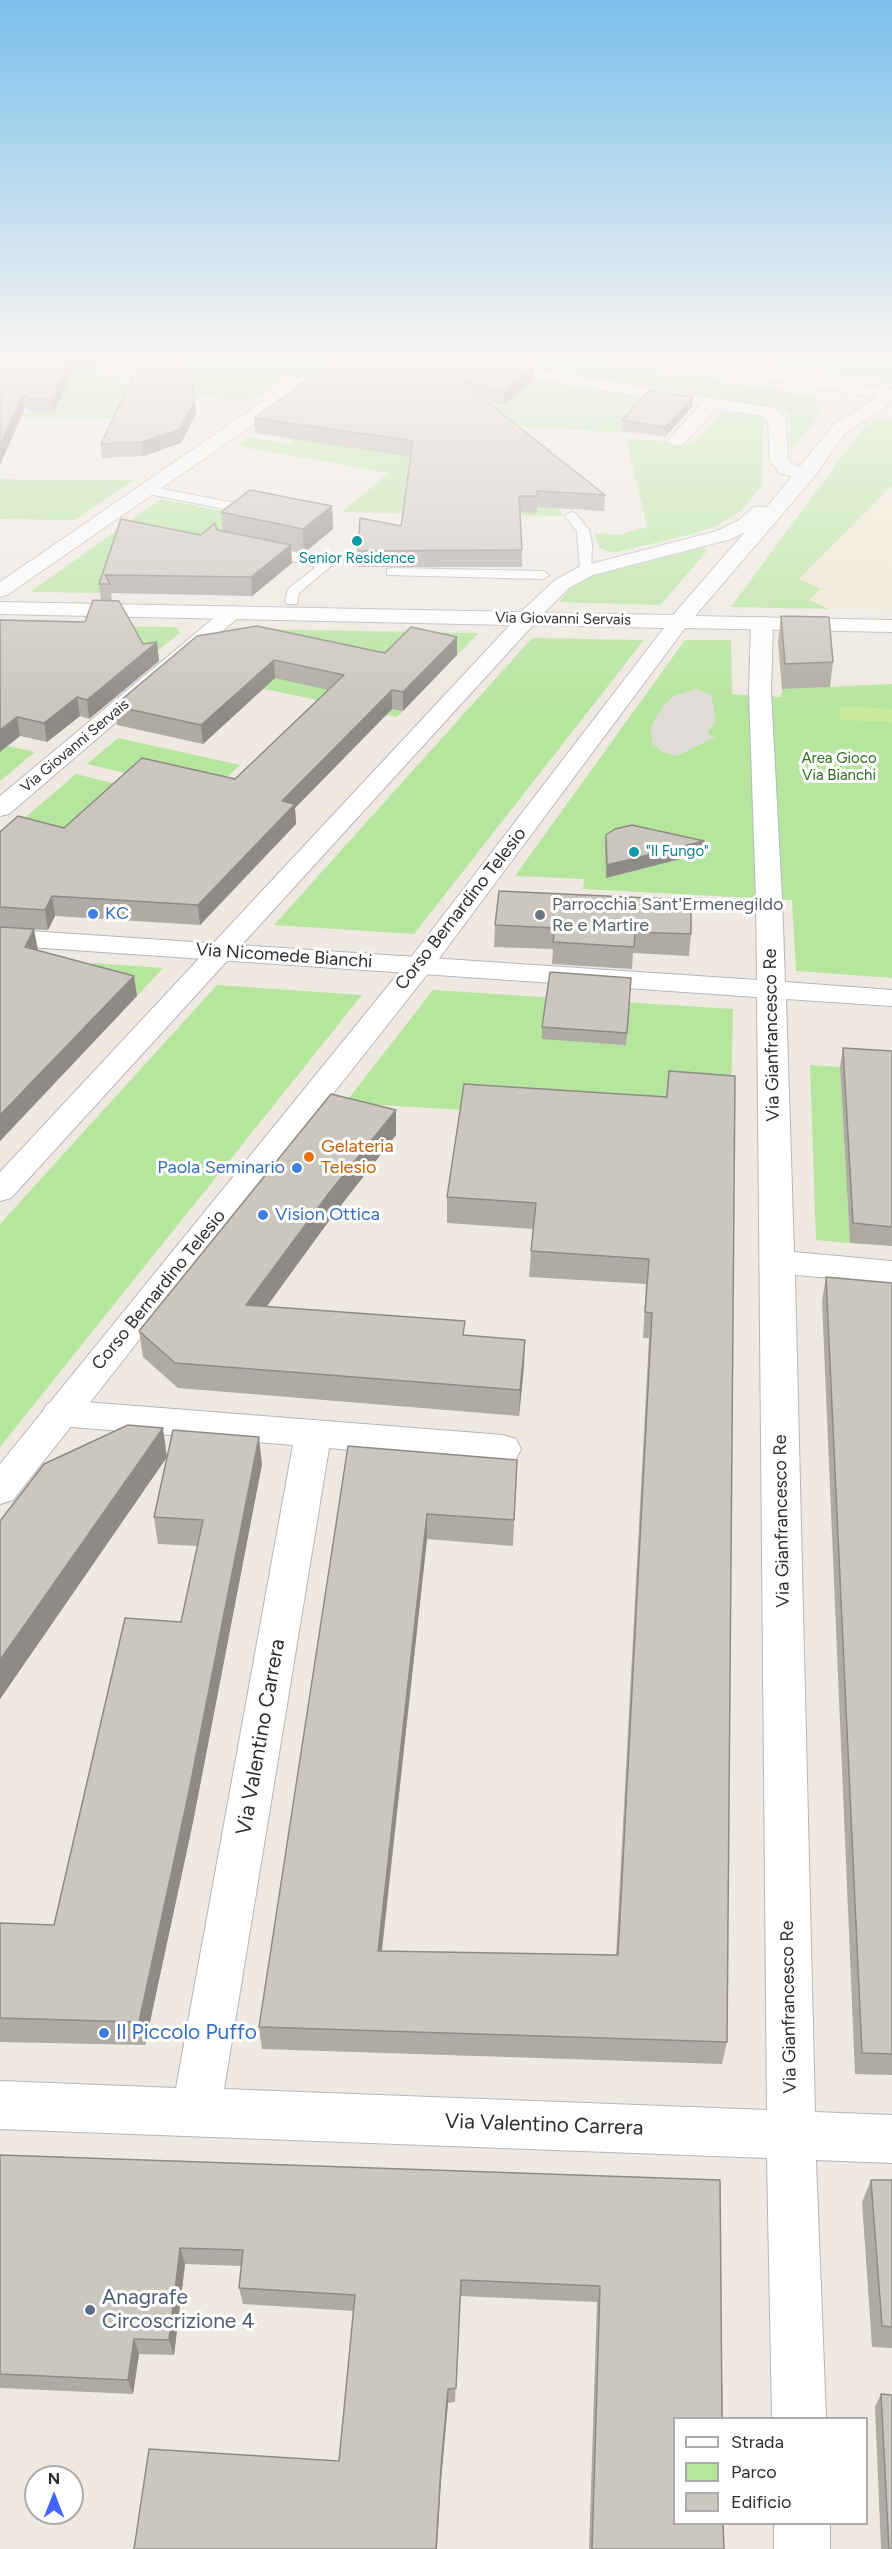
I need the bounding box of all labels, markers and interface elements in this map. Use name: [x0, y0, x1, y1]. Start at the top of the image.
marker: Senior Residence: [350, 534, 364, 548]
place label: Senior Residence: [299, 550, 415, 568]
street label: Via Giovanni Servais: [495, 609, 631, 629]
street label: Via Giovanni Servais: [17, 695, 133, 797]
park label: Area Gioco Via Bianchi: [801, 750, 877, 785]
street label: Corso Bernardino Telesio: [391, 824, 531, 994]
place label: "Il Fungo": [646, 843, 709, 861]
marker: "Il Fungo": [627, 845, 641, 859]
place label: Parrocchia Sant'Ermenegildo Re e Martire: [552, 894, 783, 936]
place label: KC: [105, 903, 129, 925]
marker: KC: [86, 907, 100, 921]
marker: Parrocchia Sant'Ermenegildo Re e Martire: [533, 908, 547, 922]
street label: Via Nicomede Bianchi: [195, 939, 373, 973]
street label: Via Gianfrancesco Re: [760, 948, 784, 1122]
place label: Gelateria Telesio: [321, 1136, 394, 1178]
marker: Gelateria Telesio: [302, 1150, 316, 1164]
place label: Paola Seminario: [157, 1157, 285, 1179]
marker: Paola Seminario: [290, 1161, 304, 1175]
place label: Vision Ottica: [275, 1204, 380, 1226]
street label: Corso Bernardino Telesio: [88, 1205, 230, 1375]
marker: Vision Ottica: [256, 1208, 270, 1222]
street label: Via Gianfrancesco Re: [770, 1434, 794, 1608]
street label: Via Valentino Carrera: [231, 1637, 291, 1837]
street label: Via Gianfrancesco Re: [777, 1920, 801, 2094]
place label: Il Piccolo Puffo: [116, 2020, 257, 2046]
marker: Il Piccolo Puffo: [97, 2026, 111, 2040]
street label: Via Valentino Carrera: [444, 2109, 644, 2141]
place label: Anagrafe Circoscrizione 4: [102, 2285, 255, 2335]
marker: Anagrafe Circoscrizione 4: [83, 2303, 97, 2317]
legend: [673, 2417, 868, 2525]
text: Strada: [731, 2431, 784, 2453]
text: Parco: [731, 2461, 777, 2483]
north arrow: [24, 2465, 84, 2525]
text: N: [48, 2469, 60, 2488]
text: Edificio: [731, 2491, 792, 2513]

